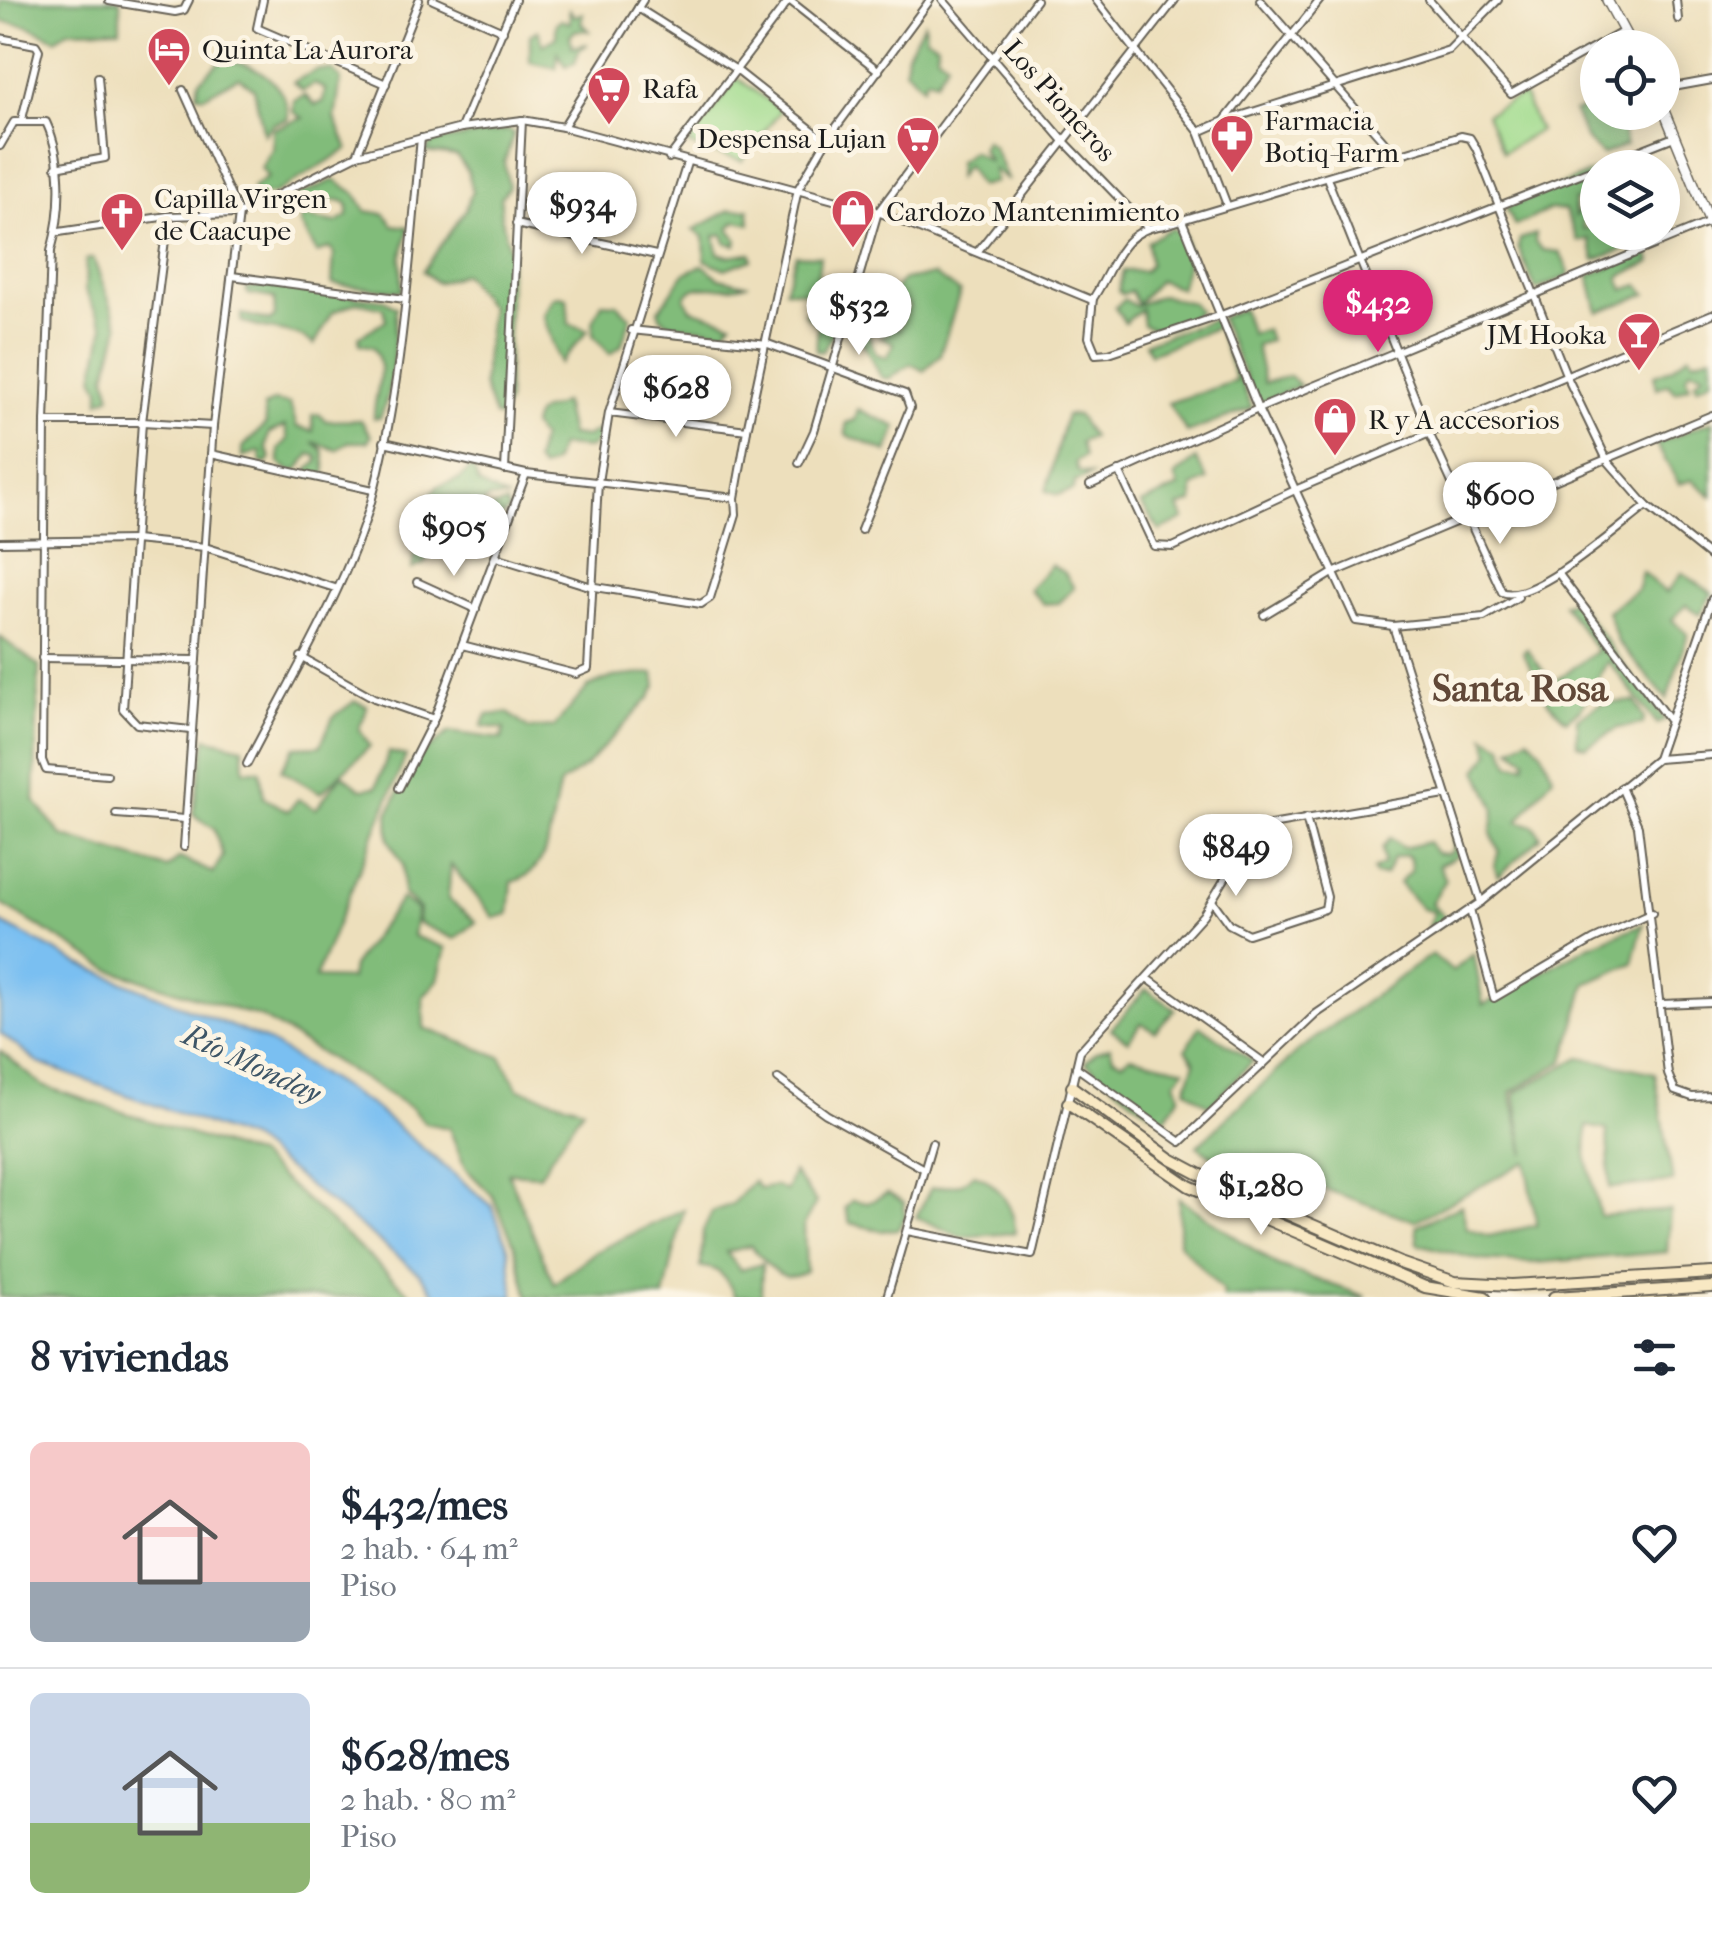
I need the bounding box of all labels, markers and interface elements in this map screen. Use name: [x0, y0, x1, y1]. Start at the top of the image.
hotel icon: Quinta La Aurora: [146, 26, 192, 87]
map controls: [1580, 30, 1680, 250]
button: locate: [1580, 30, 1680, 130]
place label: Quinta La Aurora: [202, 33, 414, 66]
street label: Los Pioneros: [996, 33, 1123, 168]
supermarket icon: Rafa: [586, 65, 632, 126]
place label: Rafa: [642, 72, 699, 105]
place label: Farmacia Botiq-Farm: [1264, 104, 1400, 169]
pharmacy icon: Farmacia Botiq-Farm: [1209, 113, 1255, 174]
supermarket icon: Despensa Lujan: [895, 115, 941, 176]
place label: Despensa Lujan: [697, 122, 886, 155]
button: layers: [1580, 150, 1680, 250]
pin: $934: [523, 172, 641, 257]
place label: Capilla Virgen de Caacupe: [154, 182, 327, 247]
text: $934: [549, 186, 615, 223]
shop icon: Cardozo Mantenimiento: [830, 188, 876, 249]
church icon: Capilla Virgen de Caacupe: [99, 191, 145, 252]
place label: Cardozo Mantenimiento: [886, 195, 1180, 228]
pin: $432: [1319, 270, 1437, 355]
pin: $532: [800, 273, 918, 358]
text: $432: [1345, 284, 1411, 321]
text: $532: [828, 287, 890, 324]
bar icon: JM Hooka: [1616, 311, 1662, 372]
place label: JM Hooka: [1485, 318, 1607, 351]
pin: $628: [617, 355, 735, 440]
text: $628: [642, 369, 710, 406]
shop icon: R y A accesorios: [1312, 396, 1358, 457]
place label: R y A accesorios: [1368, 403, 1560, 436]
pin: $600: [1441, 462, 1559, 547]
text: $600: [1465, 476, 1535, 513]
pin: $905: [395, 494, 513, 579]
text: $905: [421, 508, 487, 545]
district label: Santa Rosa: [1432, 666, 1610, 711]
pin: $849: [1177, 814, 1295, 899]
text: $849: [1201, 828, 1271, 865]
water label: Río Monday: [176, 1016, 327, 1112]
pin: $1,280: [1180, 1153, 1342, 1238]
text: $1,280: [1218, 1167, 1304, 1204]
icon: filters: [1627, 1330, 1682, 1385]
text: 8 viviendas: [30, 1333, 229, 1382]
text: $432/mes: [340, 1481, 508, 1530]
icon: home: [110, 1482, 230, 1602]
icon: heart: [1627, 1515, 1682, 1570]
text: 2 hab. · 64 m²: [340, 1530, 518, 1567]
text: Piso: [340, 1567, 397, 1604]
text: $628/mes: [340, 1732, 510, 1781]
icon: home: [110, 1733, 230, 1853]
icon: heart: [1627, 1766, 1682, 1821]
text: 2 hab. · 80 m²: [340, 1781, 515, 1818]
text: Piso: [340, 1818, 397, 1855]

